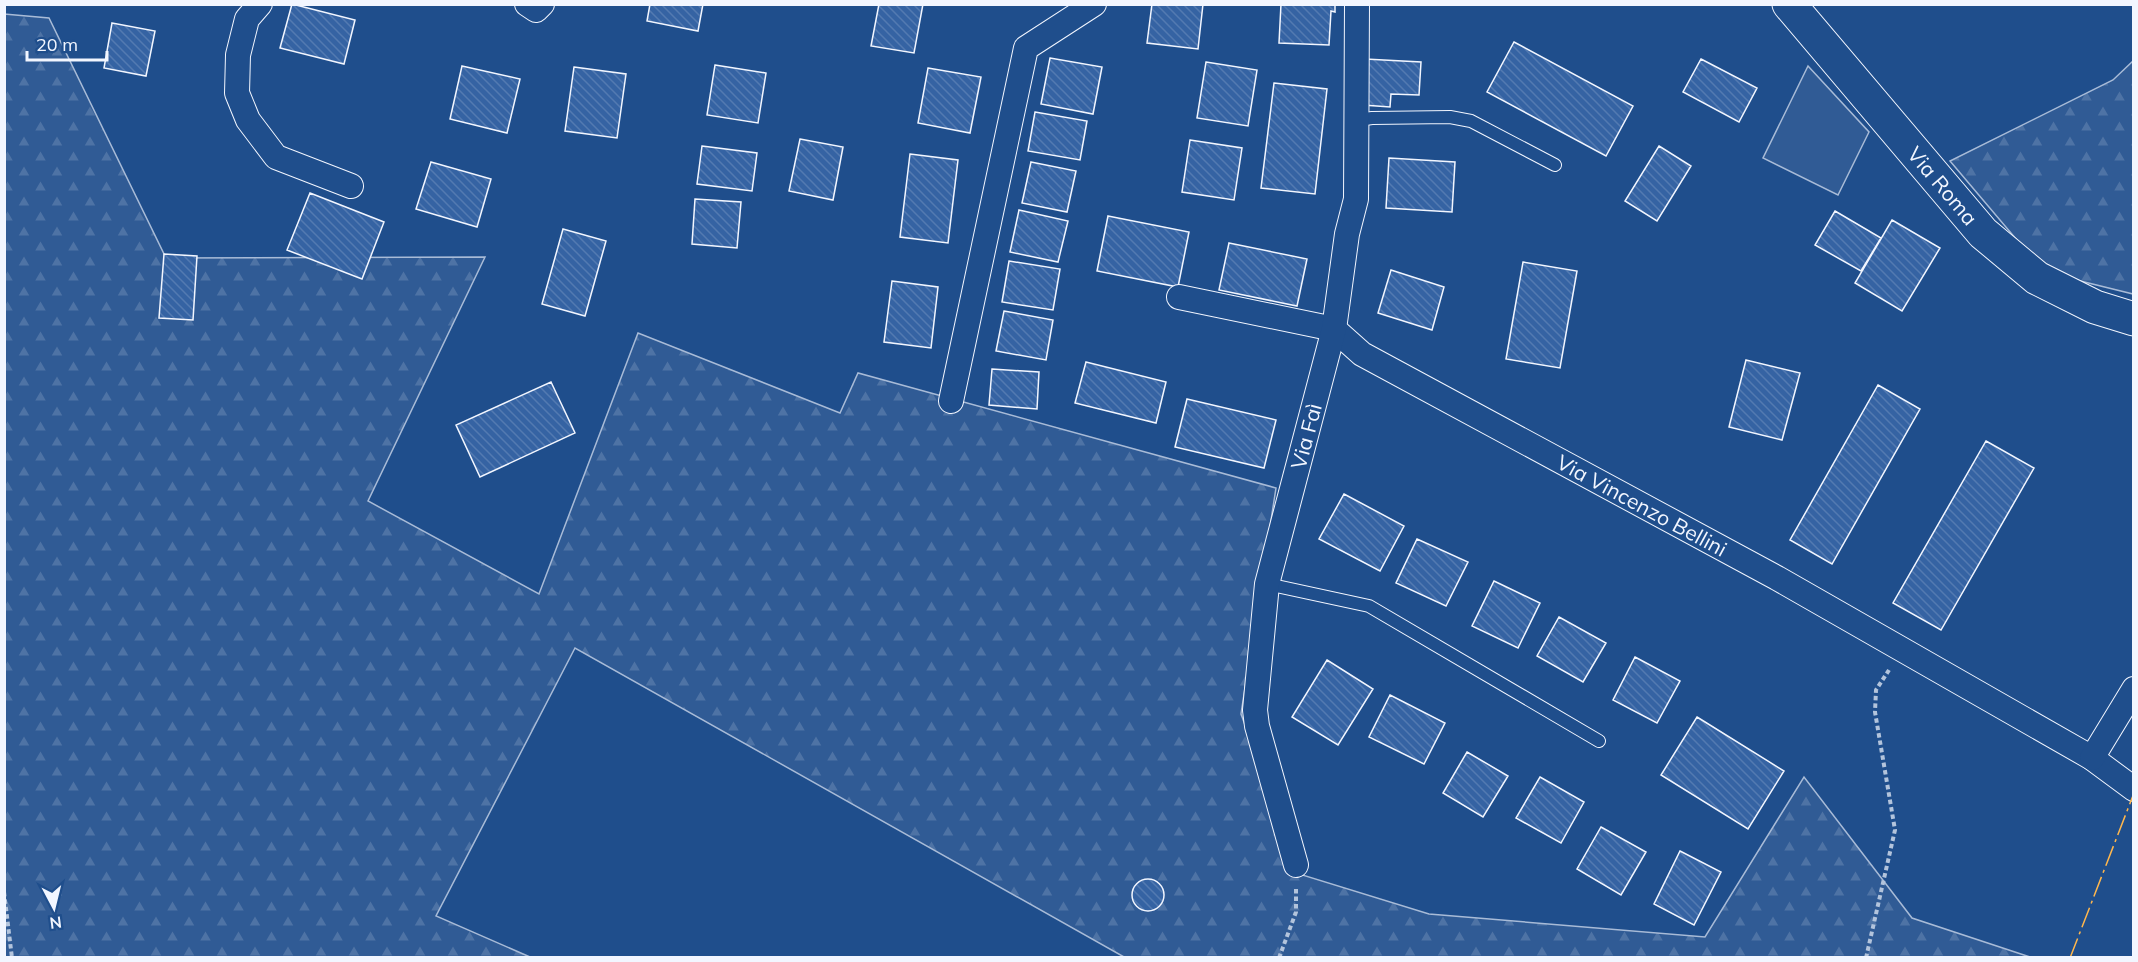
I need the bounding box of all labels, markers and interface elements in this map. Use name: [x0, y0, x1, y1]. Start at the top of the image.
scale bar: [27, 24, 106, 62]
text: 20 m: [36, 33, 78, 56]
street label: Via Roma: [1902, 141, 1984, 230]
street label: Via Faì: [1285, 400, 1327, 472]
street label: Via Vincenzo Bellini: [1552, 449, 1732, 562]
north arrow: [24, 878, 84, 938]
text: N: [49, 912, 63, 934]

